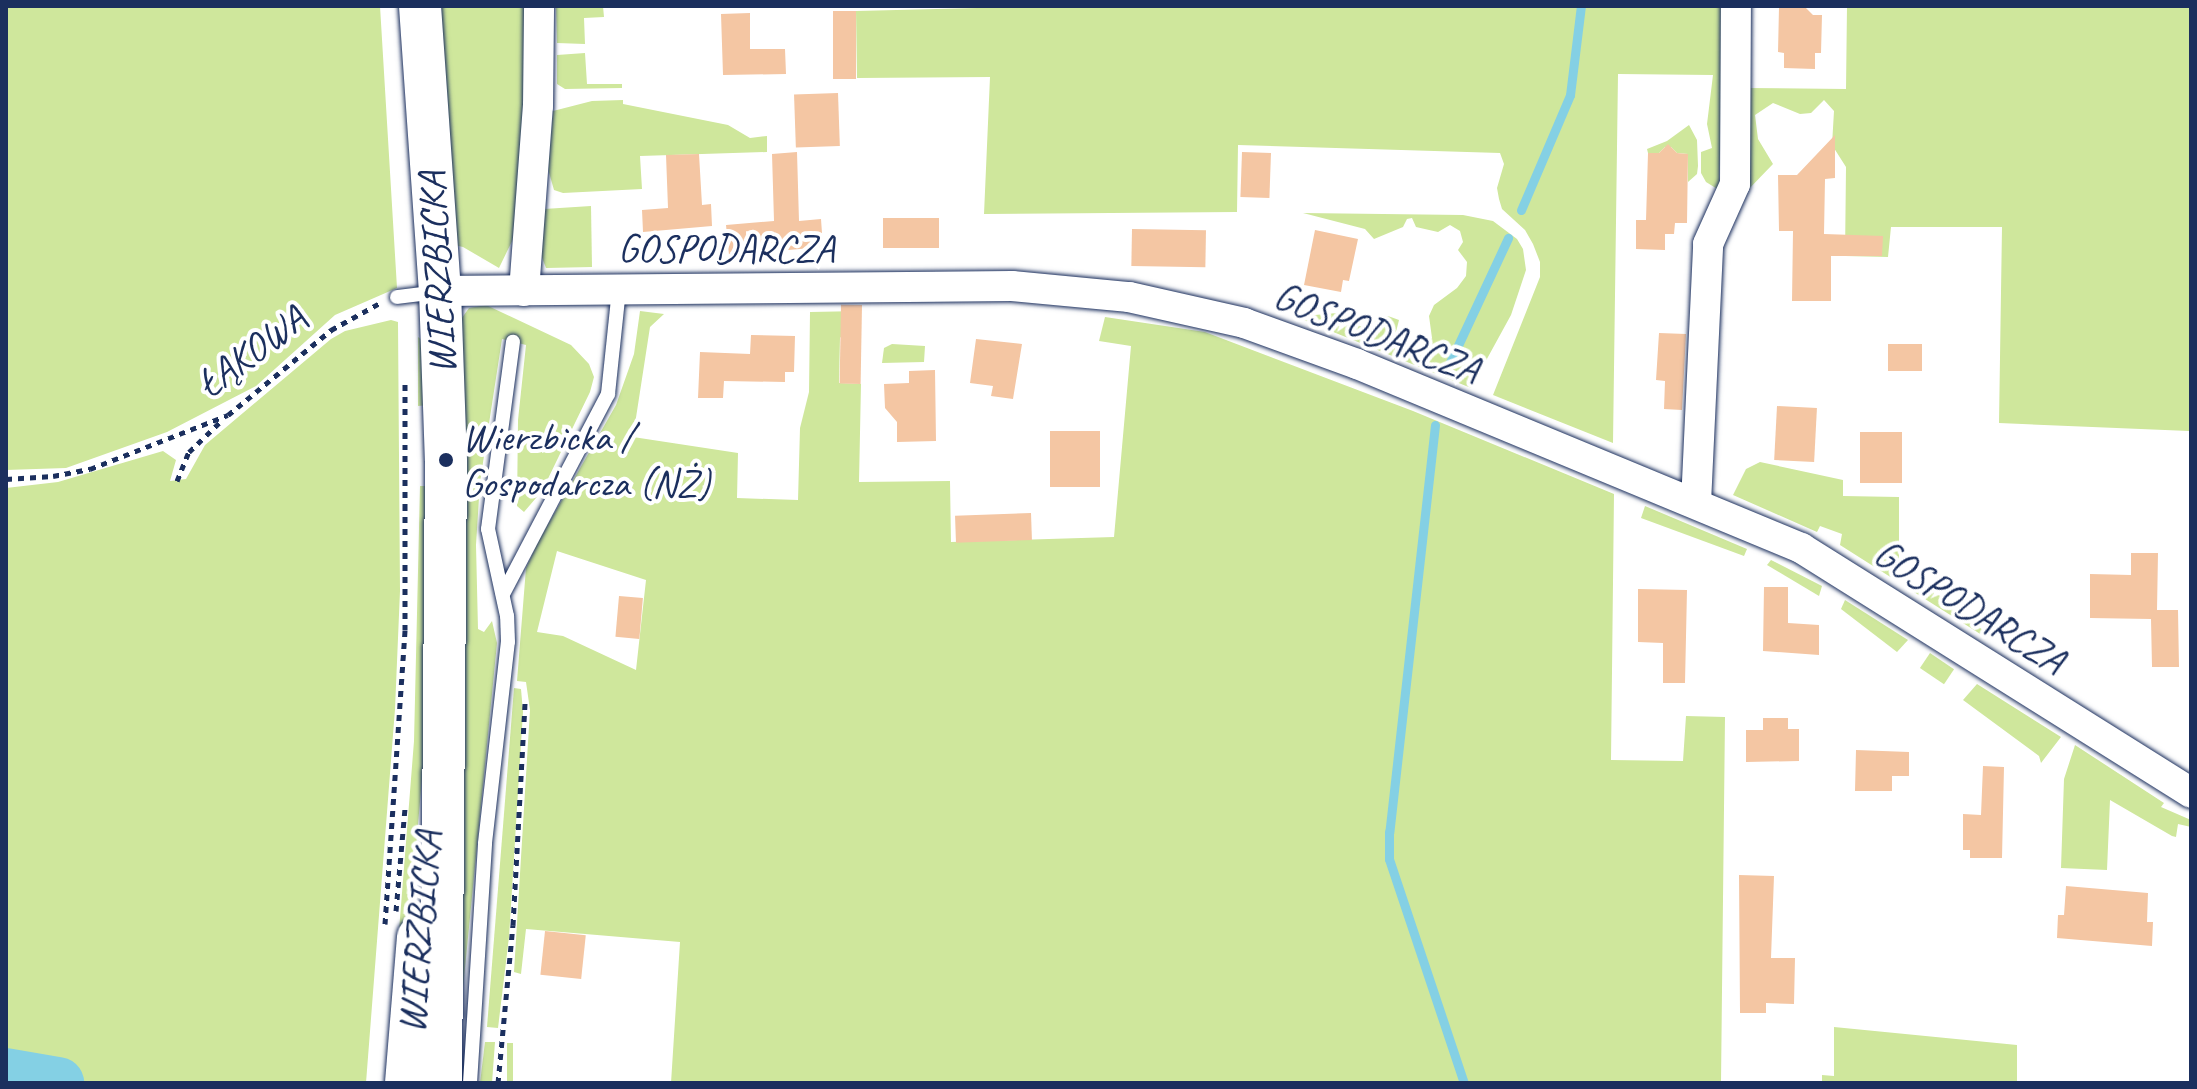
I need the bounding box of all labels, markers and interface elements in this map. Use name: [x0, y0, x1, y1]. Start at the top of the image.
street label: WIERZBICKA: [408, 171, 466, 375]
street label: GOSPODARCZA: [618, 224, 834, 272]
street label: GOSPODARCZA: [1267, 271, 1487, 393]
street label: ŁĄKOWA: [187, 294, 315, 408]
place label: Wierzbicka / Gospodarcza (NŻ): [462, 413, 710, 507]
marker: Wierzbicka / Gospodarcza (NŻ): [437, 451, 455, 469]
street label: GOSPODARCZA: [1866, 528, 2074, 684]
street label: WIERZBICKA: [386, 829, 452, 1035]

